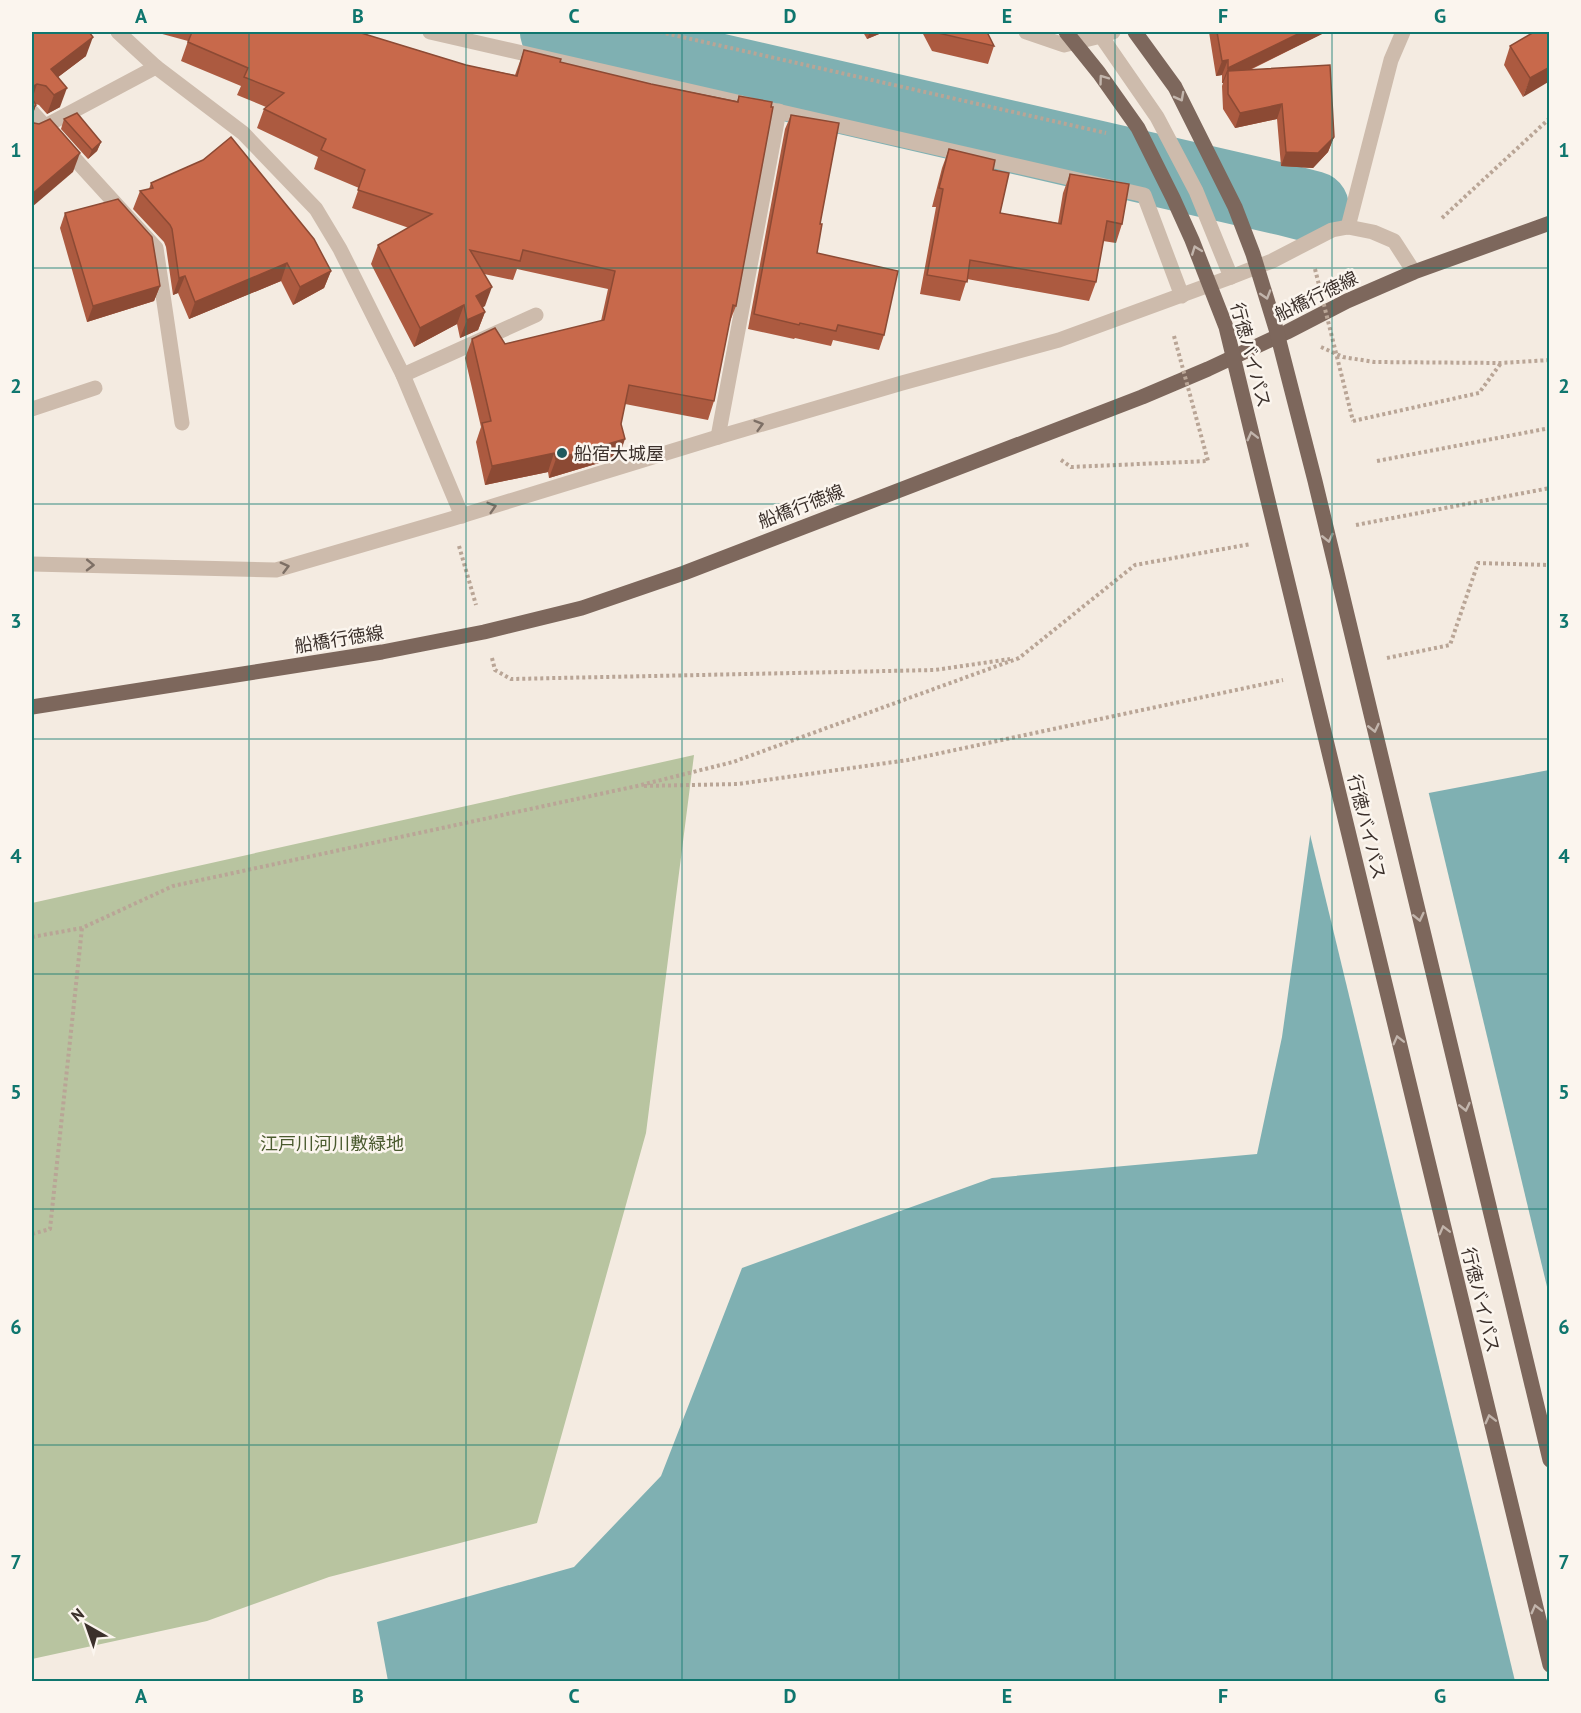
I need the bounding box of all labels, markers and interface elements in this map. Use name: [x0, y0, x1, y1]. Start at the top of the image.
text: A: [135, 3, 148, 29]
text: B: [352, 3, 364, 29]
text: C: [568, 3, 580, 29]
text: D: [784, 3, 797, 29]
text: E: [1002, 3, 1012, 29]
text: F: [1218, 3, 1228, 29]
text: G: [1434, 3, 1446, 29]
one-way arrow: [1099, 75, 1110, 86]
one-way arrow: [1173, 91, 1184, 101]
text: 1: [10, 137, 22, 163]
text: 1: [1558, 137, 1570, 163]
one-way arrow: [1191, 245, 1203, 256]
street label: 船橋行徳線: [1271, 266, 1361, 326]
one-way arrow: [1259, 289, 1271, 300]
street label: 行徳バイパス: [1226, 300, 1276, 410]
text: 2: [10, 373, 22, 399]
text: 2: [1558, 373, 1570, 399]
one-way arrow: [753, 420, 764, 432]
one-way arrow: [1247, 431, 1260, 441]
place label: 船宿大城屋: [574, 442, 664, 465]
marker: 船宿大城屋: [555, 446, 569, 460]
street label: 船橋行徳線: [755, 479, 847, 533]
one-way arrow: [486, 502, 497, 514]
one-way arrow: [1321, 533, 1334, 543]
one-way arrow: [85, 559, 94, 572]
one-way arrow: [279, 562, 289, 574]
text: 3: [10, 608, 22, 634]
text: 3: [1558, 608, 1570, 634]
street label: 船橋行徳線: [293, 621, 385, 657]
one-way arrow: [1366, 723, 1379, 733]
street label: 行徳バイパス: [1343, 772, 1391, 882]
text: 4: [10, 843, 22, 869]
text: 4: [1558, 843, 1570, 869]
one-way arrow: [1412, 912, 1425, 922]
one-way arrow: [1393, 1035, 1406, 1045]
text: 5: [10, 1079, 22, 1105]
text: 5: [1558, 1079, 1570, 1105]
one-way arrow: [1457, 1102, 1470, 1112]
park label: 江戸川河川敷緑地: [260, 1132, 404, 1155]
one-way arrow: [1439, 1225, 1452, 1235]
street label: 行徳バイパス: [1457, 1245, 1505, 1355]
text: 6: [10, 1314, 22, 1340]
text: 6: [1558, 1314, 1570, 1340]
one-way arrow: [1484, 1414, 1497, 1424]
text: 7: [10, 1549, 22, 1575]
text: 7: [1558, 1549, 1570, 1575]
north arrow: [57, 1596, 117, 1656]
text: N: [67, 1603, 88, 1626]
one-way arrow: [1530, 1604, 1543, 1614]
text: A: [135, 1683, 148, 1709]
text: B: [352, 1683, 364, 1709]
text: C: [568, 1683, 580, 1709]
text: D: [784, 1683, 797, 1709]
text: E: [1002, 1683, 1012, 1709]
text: F: [1218, 1683, 1228, 1709]
text: G: [1434, 1683, 1446, 1709]

